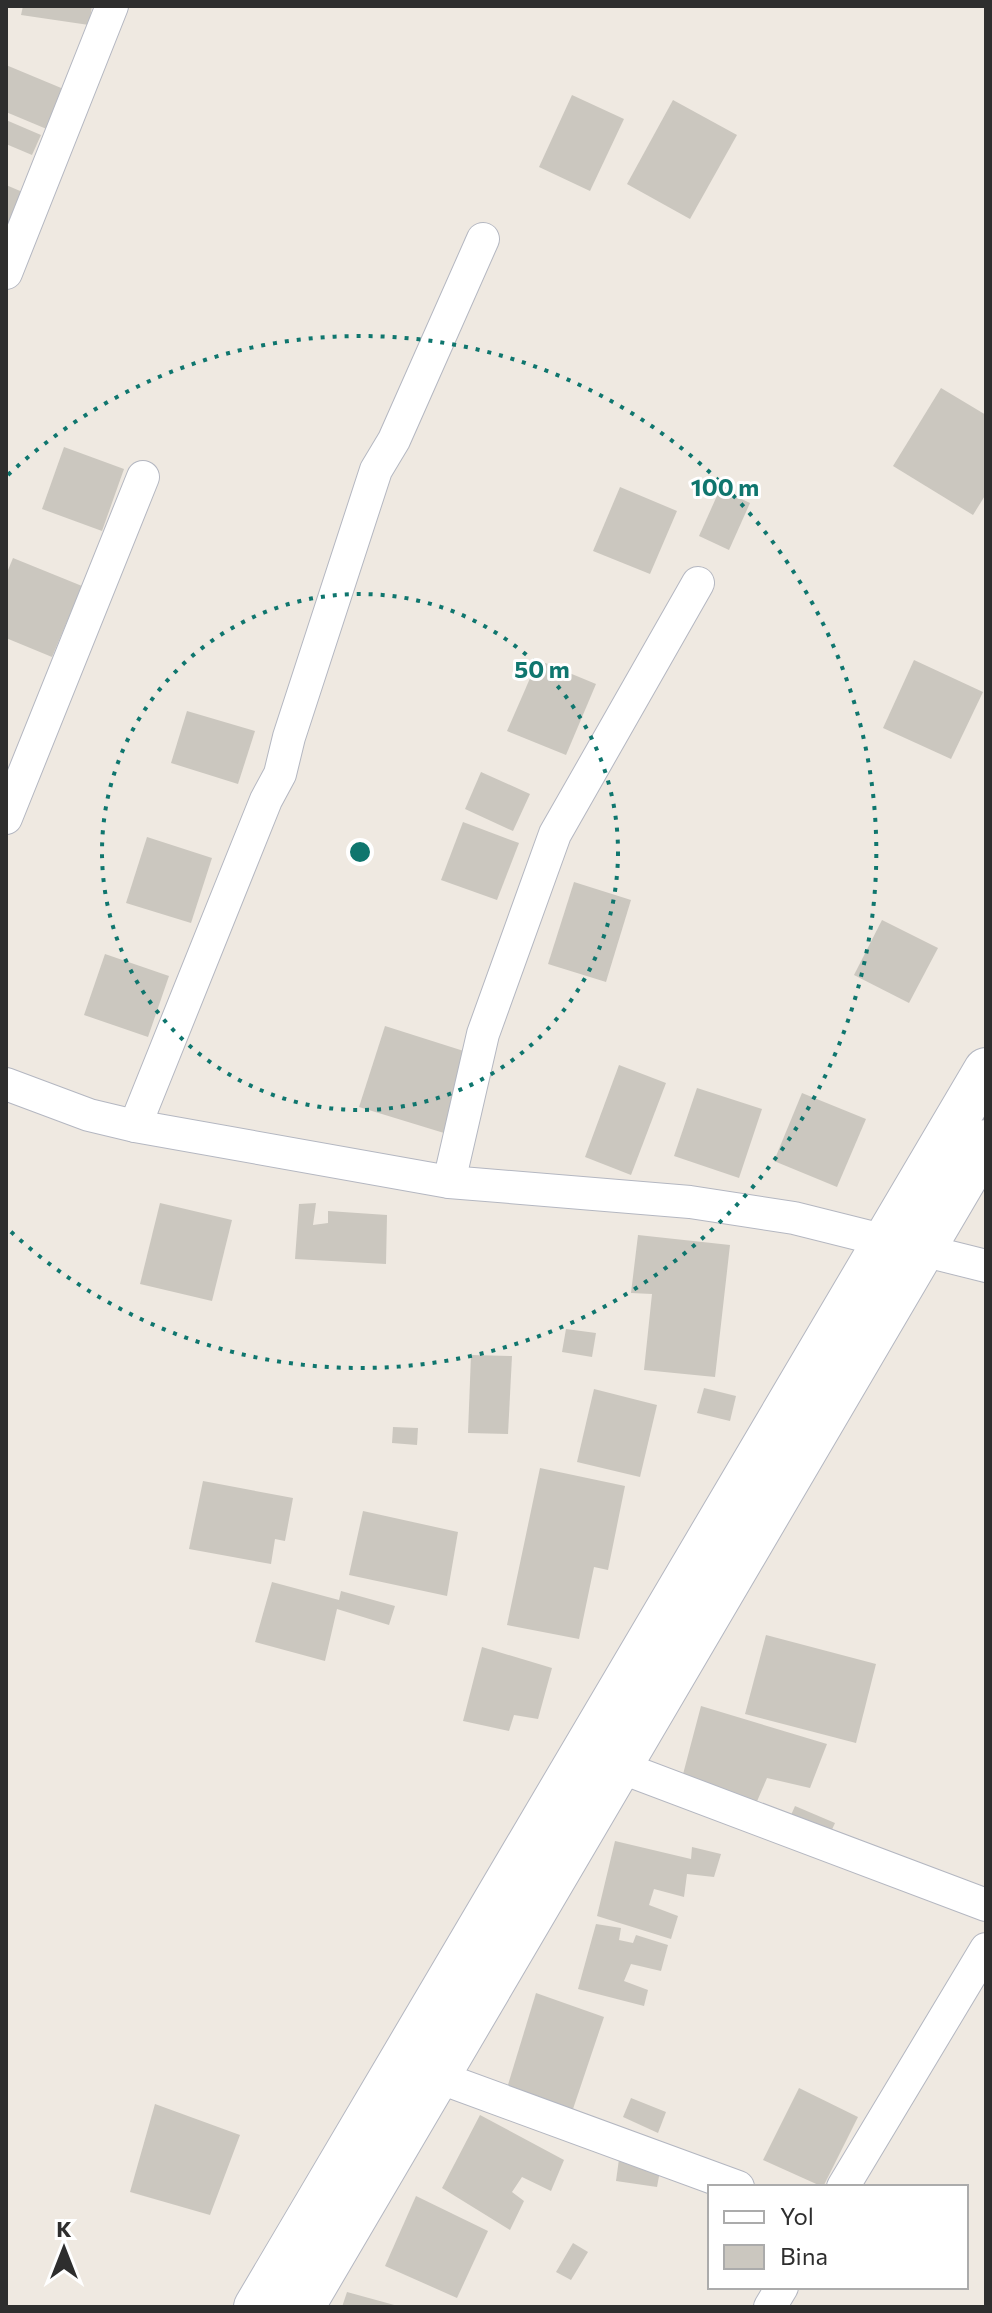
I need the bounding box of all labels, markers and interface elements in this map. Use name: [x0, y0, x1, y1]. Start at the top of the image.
text: 100 m: [691, 472, 759, 501]
text: 50 m: [514, 654, 570, 683]
centre of rings: [346, 838, 374, 866]
legend: [708, 2185, 968, 2289]
text: Yol: [780, 2201, 814, 2230]
north arrow: [24, 2209, 104, 2289]
text: K: [56, 2215, 72, 2242]
text: Bina: [780, 2241, 828, 2270]

